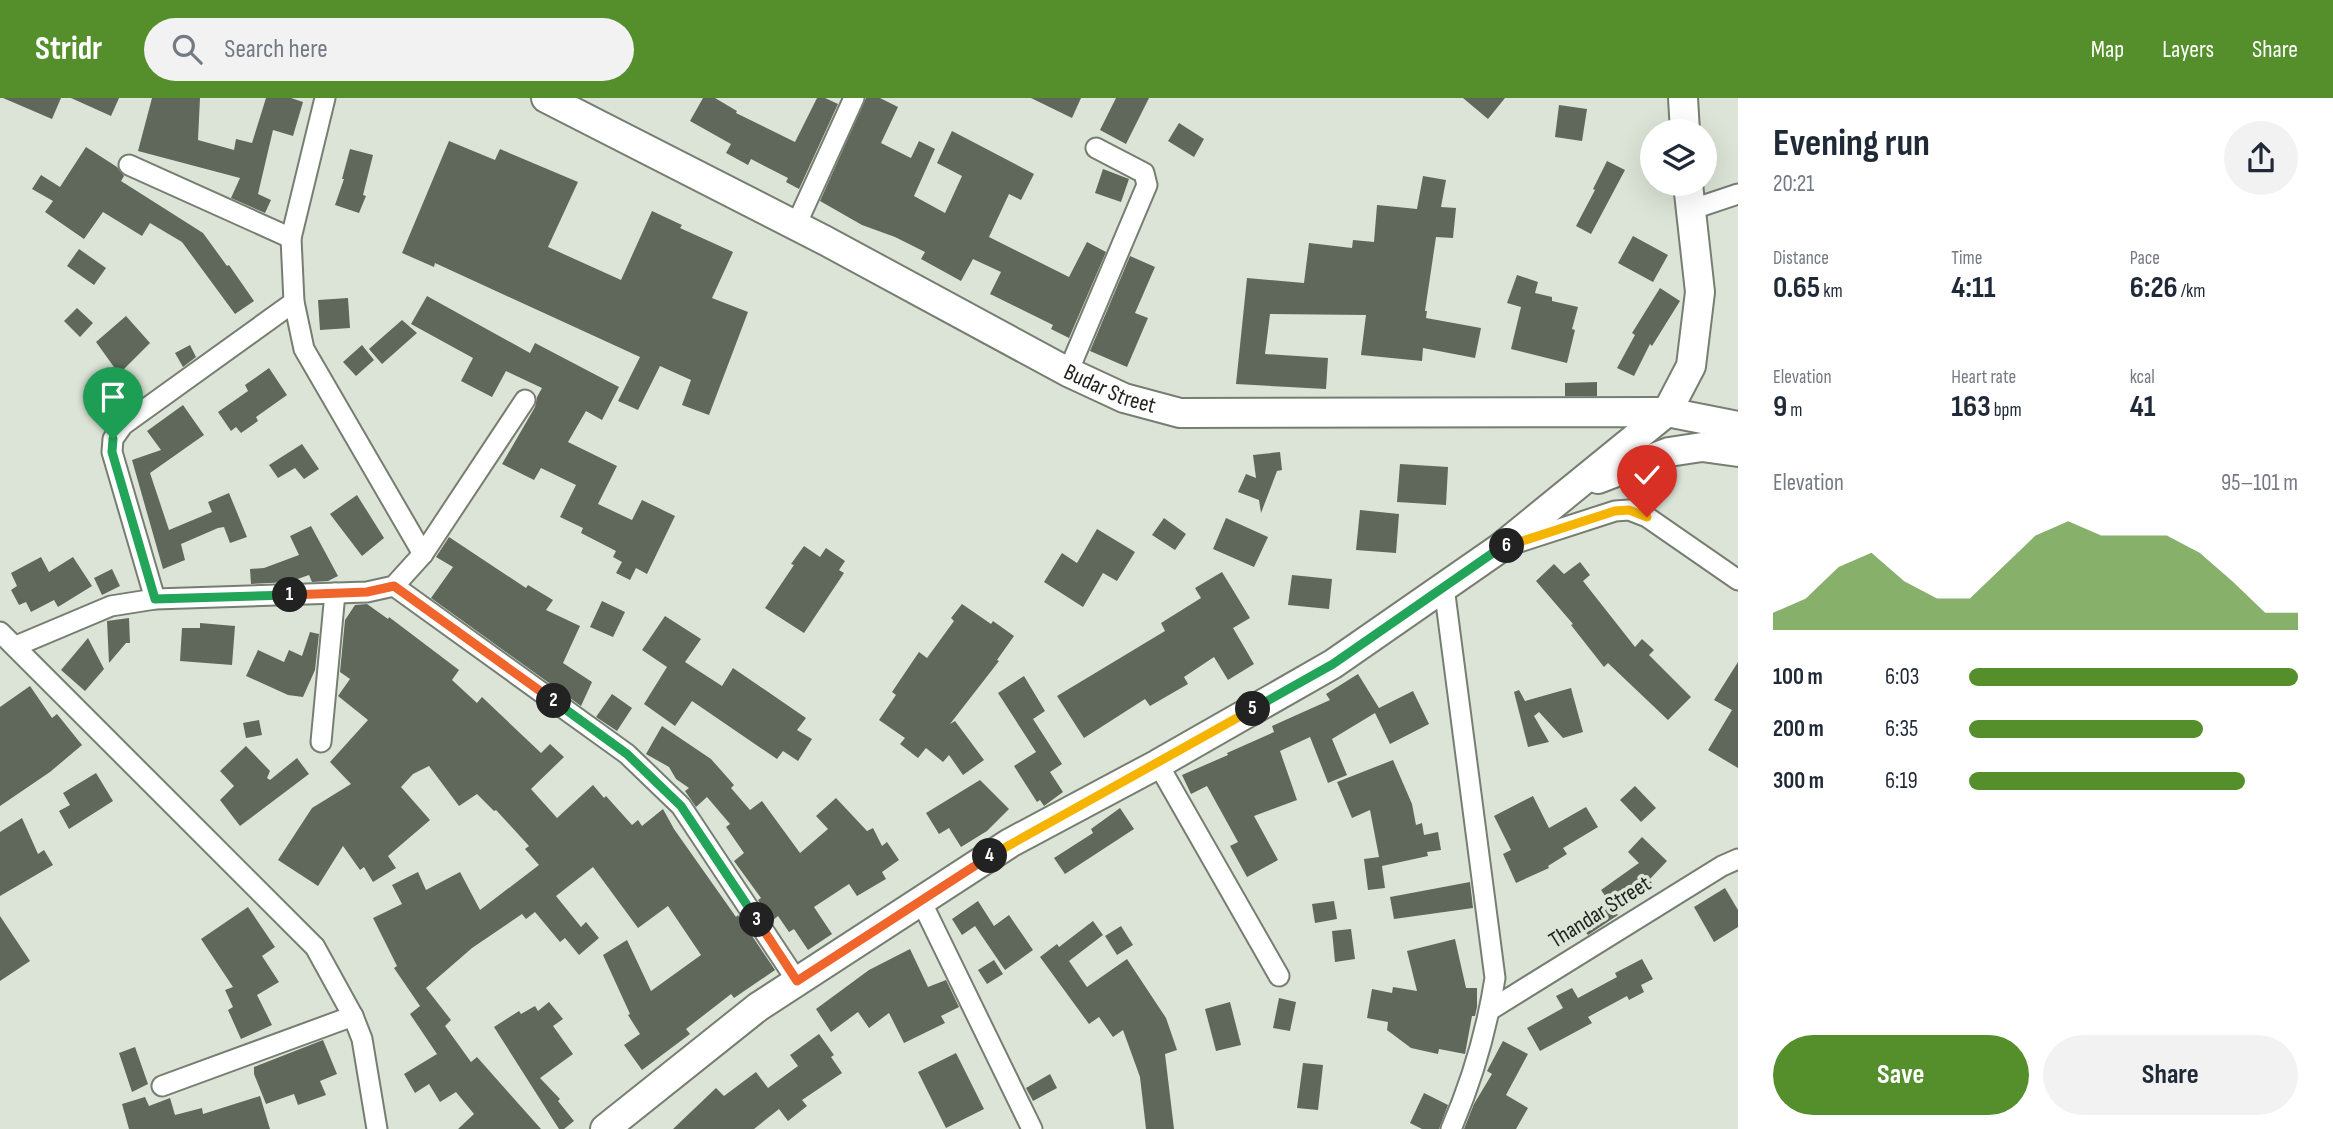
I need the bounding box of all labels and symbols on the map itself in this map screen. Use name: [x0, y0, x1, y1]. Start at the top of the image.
street label: Budar Street: [1059, 358, 1159, 420]
pin: [83, 367, 143, 439]
pin: [1617, 445, 1677, 517]
pin: 6: [1490, 528, 1524, 564]
pin: 1: [272, 578, 308, 612]
pin: 2: [536, 684, 572, 718]
pin: 5: [1236, 692, 1270, 726]
pin: 4: [972, 838, 1007, 874]
street label: Thandar Street: [1544, 870, 1656, 954]
pin: 3: [740, 902, 774, 938]

